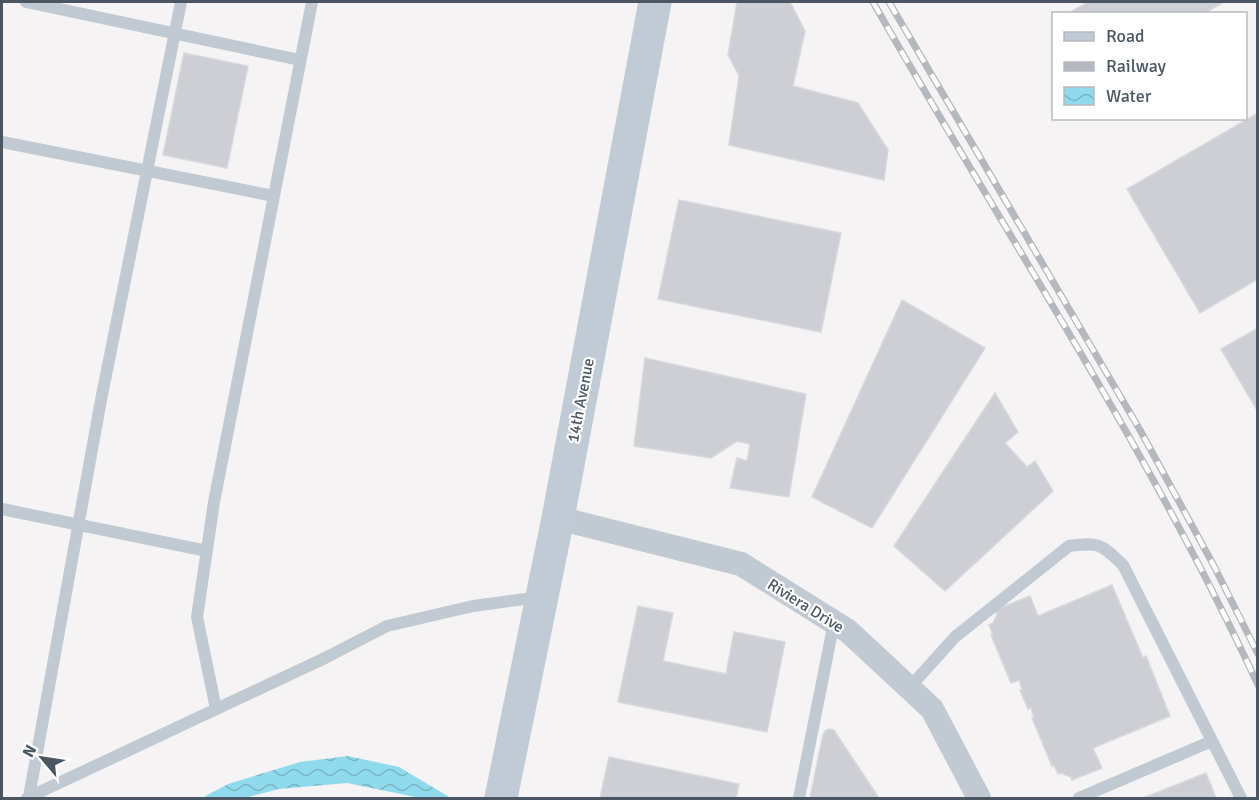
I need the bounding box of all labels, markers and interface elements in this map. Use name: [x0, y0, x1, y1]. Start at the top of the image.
legend: [1052, 12, 1247, 120]
text: Road: [1106, 25, 1145, 47]
text: Railway: [1106, 55, 1167, 77]
text: Water: [1106, 85, 1152, 107]
street label: 14th Avenue: [563, 356, 599, 444]
street label: Riviera Drive: [764, 574, 847, 637]
north arrow: [12, 728, 72, 788]
text: N: [18, 741, 41, 761]

